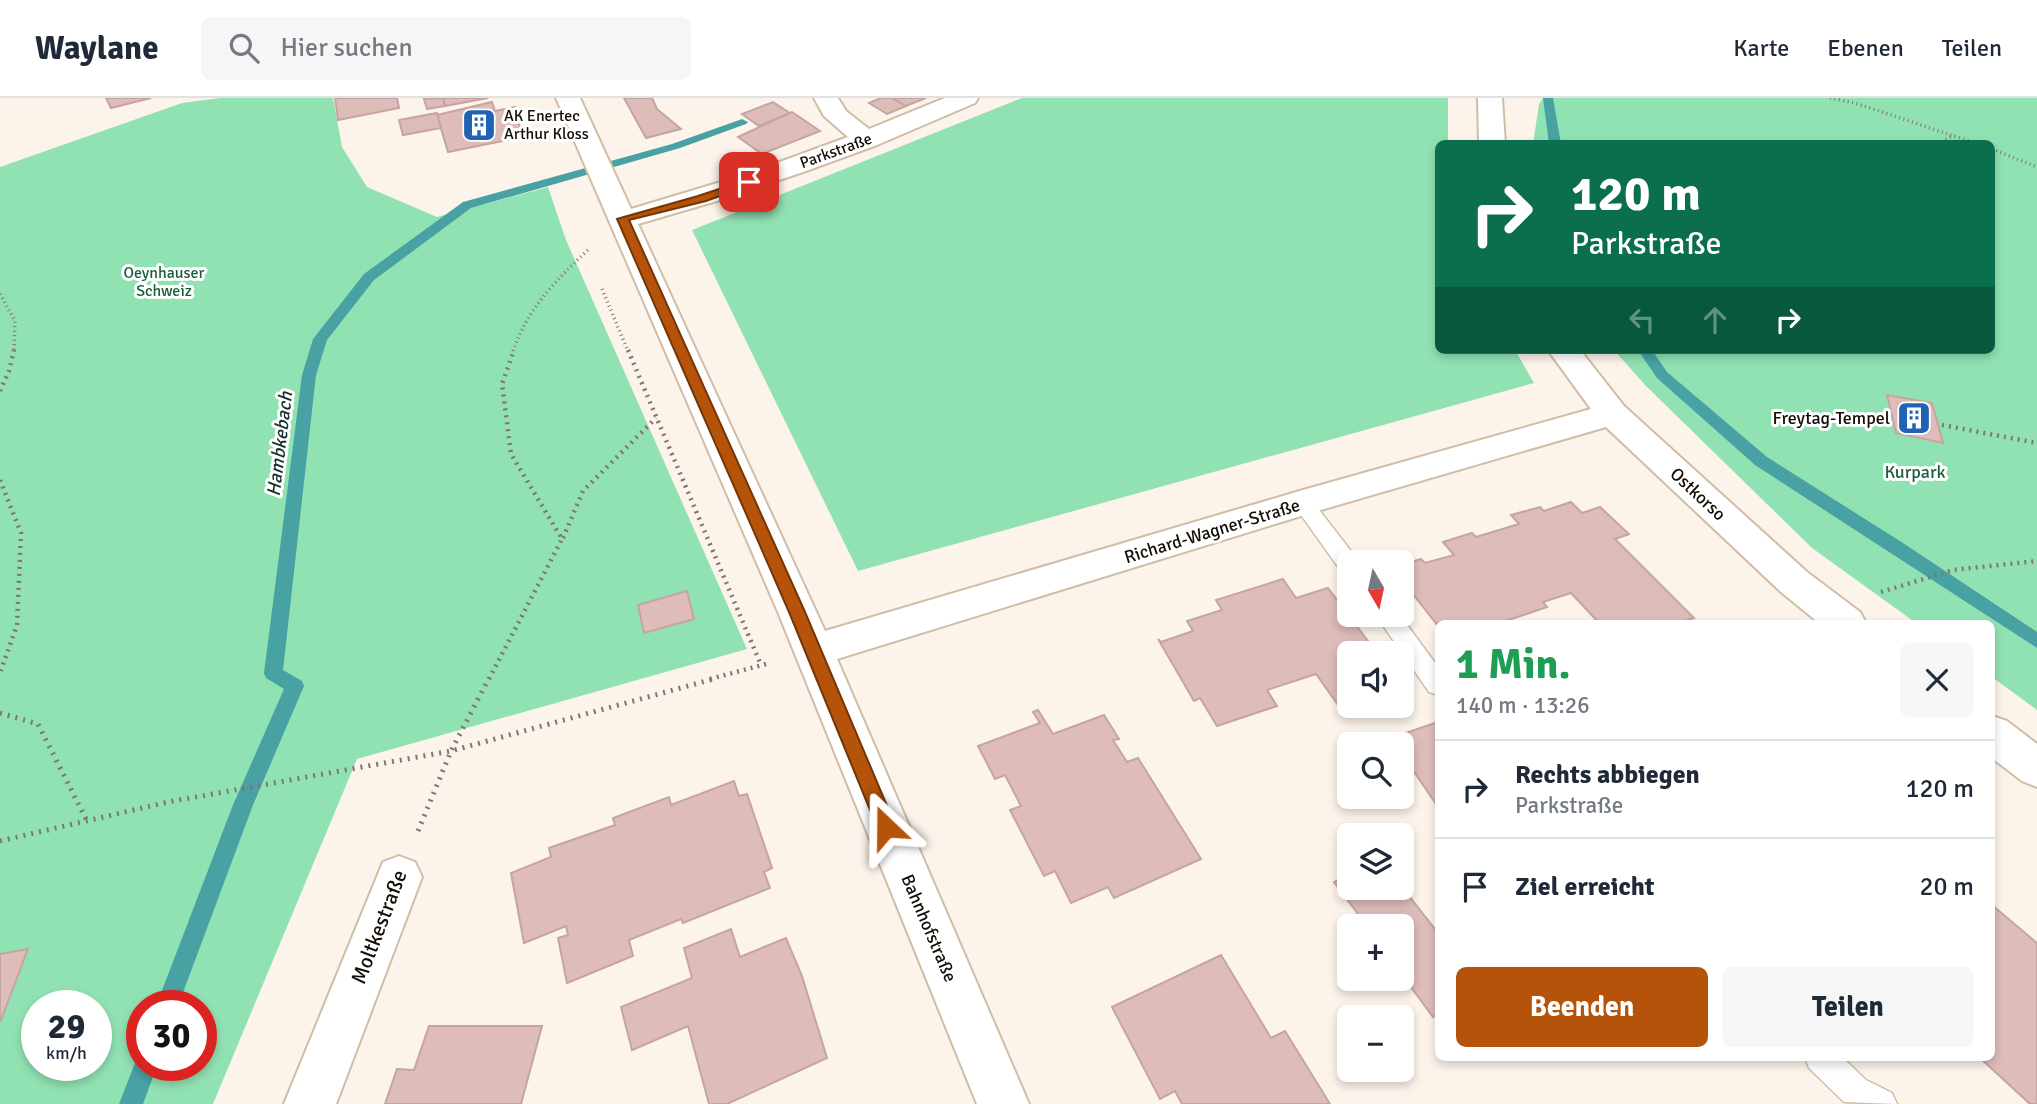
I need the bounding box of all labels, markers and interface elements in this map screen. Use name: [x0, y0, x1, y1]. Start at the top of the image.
search box: [201, 17, 691, 80]
text: Waylane: [35, 28, 159, 69]
icon: search: [225, 29, 263, 67]
text: Hier suchen: [281, 32, 413, 64]
text: Karte: [1733, 33, 1789, 63]
text: Ebenen: [1827, 33, 1904, 63]
text: Teilen: [1942, 33, 2002, 63]
building icon: AK Enertec Arthur Kloss: [460, 106, 498, 144]
place label: AK Enertec Arthur Kloss: [504, 106, 589, 144]
street label: Parkstraße: [797, 129, 875, 173]
pin: [719, 152, 779, 212]
icon: arrive: [730, 163, 768, 201]
text: 120 m: [1571, 164, 1701, 224]
icon: right: [1456, 168, 1547, 259]
text: Parkstraße: [1571, 224, 1722, 263]
park label: Oeynhauser Schweiz: [123, 263, 205, 301]
icon: left: [1623, 301, 1661, 339]
icon: ahead: [1696, 301, 1734, 339]
icon: right: [1769, 301, 1807, 339]
water label: Hambkebach: [262, 390, 298, 498]
building icon: Freytag-Tempel: [1895, 399, 1933, 437]
place label: Freytag-Tempel: [1773, 407, 1890, 429]
park label: Kurpark: [1884, 461, 1946, 483]
street label: Ostkorso: [1666, 463, 1730, 525]
street label: Richard-Wagner-Straße: [1121, 494, 1303, 568]
north arrow: [1337, 550, 1414, 626]
map controls: [1337, 550, 1414, 1082]
text: 1 Min.: [1456, 639, 1570, 690]
button: sound: [1337, 641, 1414, 718]
button: close: [1900, 643, 1974, 717]
text: 140 m · 13:26: [1456, 691, 1590, 720]
button: search: [1337, 732, 1414, 809]
text: Rechts abbiegen: [1515, 759, 1700, 791]
icon: right: [1456, 770, 1494, 808]
text: 120 m: [1905, 773, 1974, 805]
position arrow: [849, 790, 923, 864]
text: Parkstraße: [1515, 791, 1623, 820]
button: layers: [1337, 823, 1414, 900]
street label: Moltkestraße: [345, 866, 413, 988]
icon: arrive: [1456, 868, 1494, 906]
street label: Bahnhofstraße: [896, 871, 962, 985]
text: Ziel erreicht: [1515, 871, 1655, 903]
text: 20 m: [1919, 871, 1974, 903]
button: +: [1337, 914, 1414, 991]
button: Beenden: [1456, 967, 1708, 1047]
button: Teilen: [1722, 967, 1974, 1047]
speed limit sign: 30: [126, 990, 217, 1081]
text: 29: [48, 1005, 85, 1048]
button: −: [1337, 1005, 1414, 1082]
text: km/h: [46, 1042, 87, 1064]

